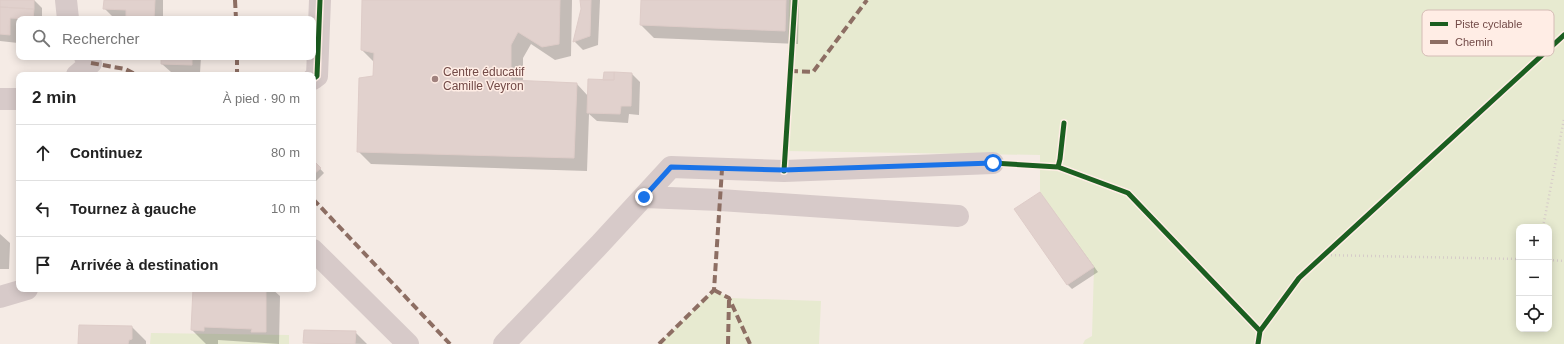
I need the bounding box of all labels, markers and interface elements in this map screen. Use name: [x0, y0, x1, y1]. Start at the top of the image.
legend: [1422, 10, 1554, 56]
search box: [16, 16, 316, 60]
text: Piste cyclable: [1455, 18, 1522, 30]
icon: search: [30, 27, 52, 49]
text: Rechercher: [62, 30, 140, 47]
text: Chemin: [1455, 36, 1493, 48]
place label: Centre éducatif Camille Veyron: [443, 65, 525, 93]
marker: Centre éducatif Camille Veyron: [430, 74, 440, 84]
text: 2 min: [32, 88, 76, 107]
text: À pied · 90 m: [223, 91, 300, 106]
icon: ahead: [32, 142, 54, 164]
text: Continuez: [70, 144, 143, 161]
text: 80 m: [271, 145, 300, 160]
route start: [984, 154, 1002, 172]
route end: [635, 188, 653, 206]
icon: left: [32, 198, 54, 220]
text: Tournez à gauche: [70, 200, 196, 217]
text: 10 m: [271, 201, 300, 216]
map controls: [1516, 224, 1552, 332]
button: +: [1516, 224, 1552, 260]
icon: arrive: [32, 254, 54, 276]
text: Arrivée à destination: [70, 256, 218, 273]
button: −: [1516, 260, 1552, 296]
button: locate: [1516, 296, 1552, 332]

